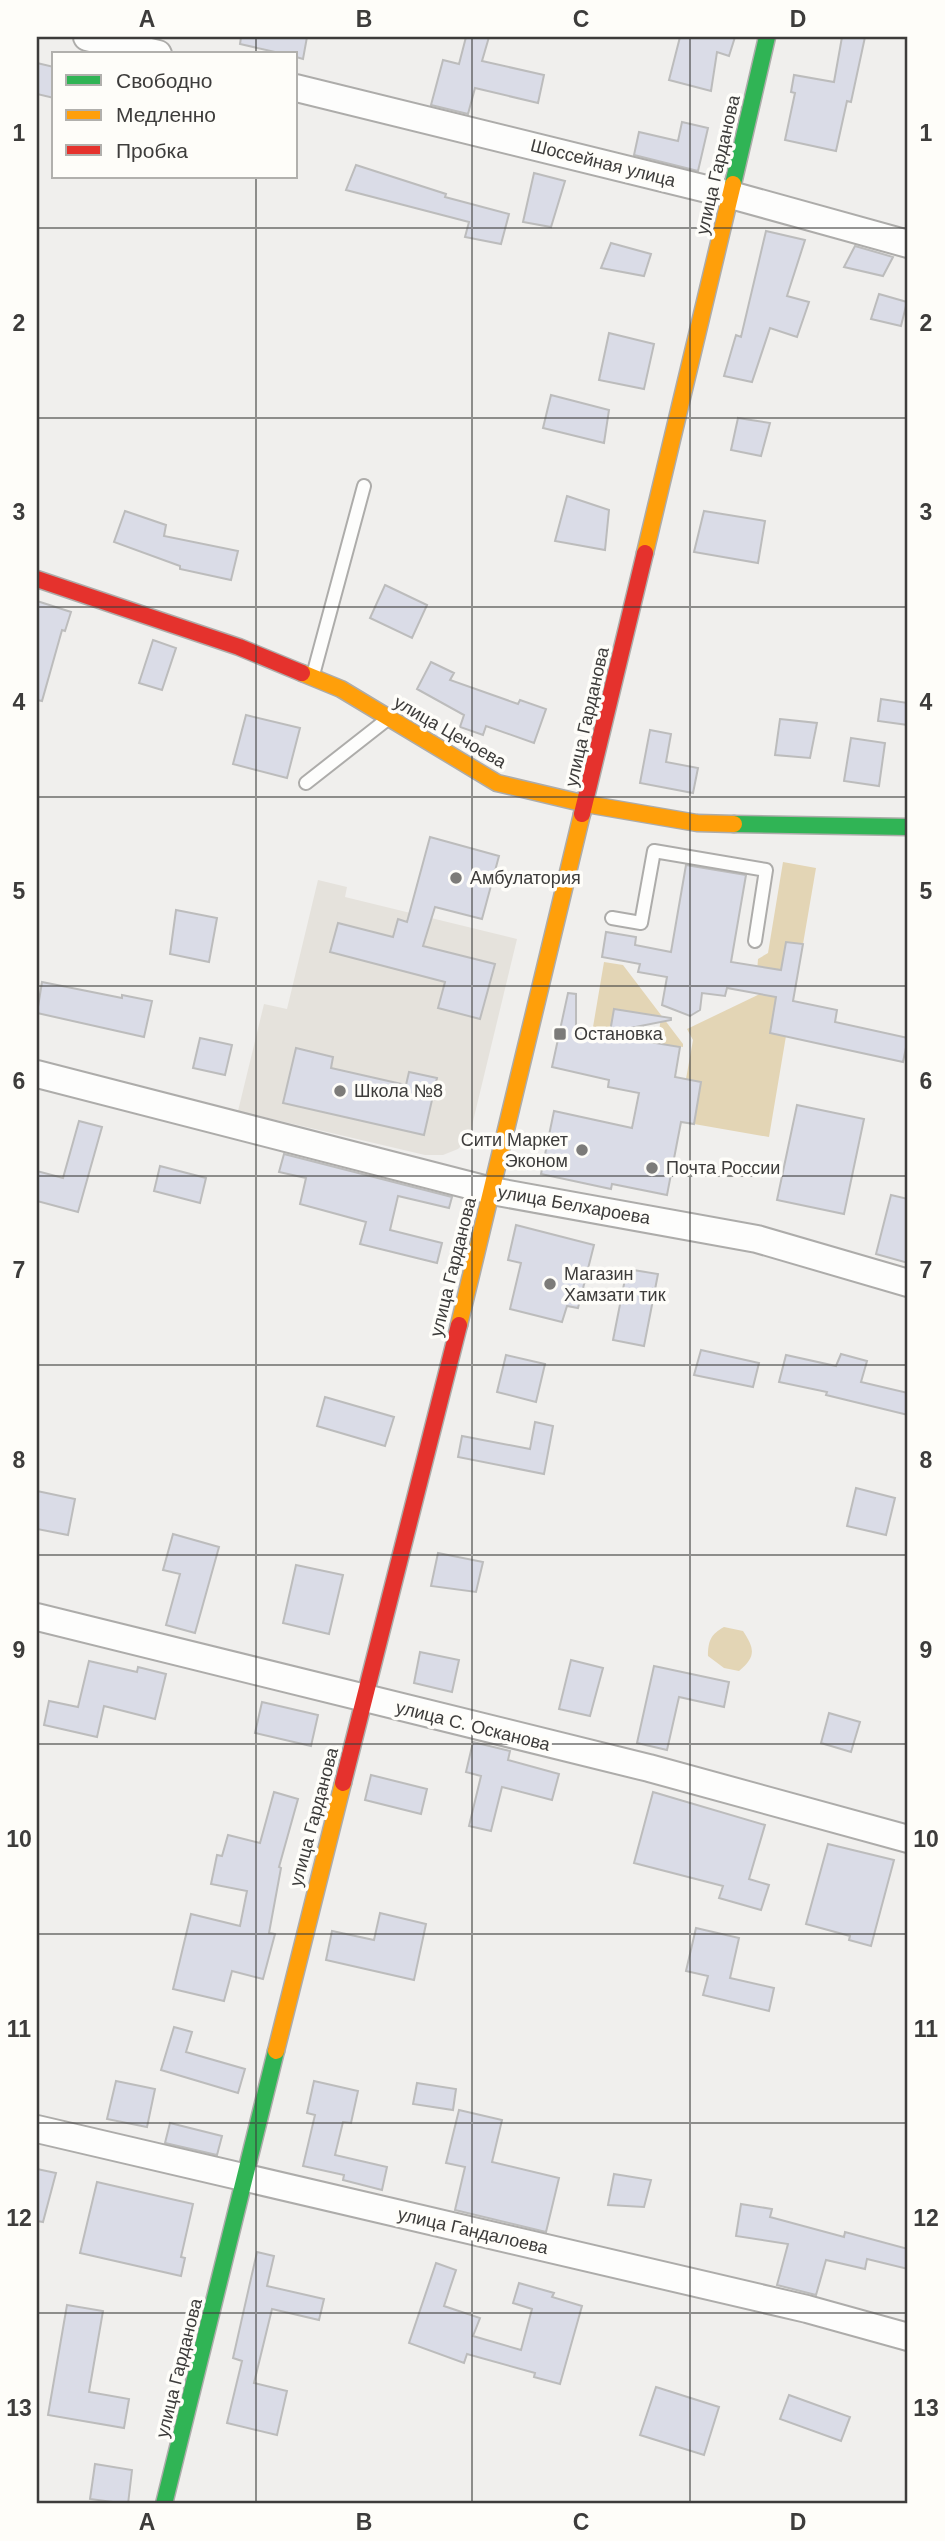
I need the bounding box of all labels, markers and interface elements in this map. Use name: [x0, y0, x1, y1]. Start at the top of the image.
text: A: [139, 6, 155, 32]
text: B: [356, 6, 372, 32]
text: C: [573, 6, 589, 32]
text: D: [790, 6, 806, 32]
legend: [52, 52, 298, 178]
text: Свободно: [116, 69, 213, 92]
street label: улица Гарданова: [692, 92, 744, 237]
text: Медленно: [116, 103, 216, 126]
text: 1: [13, 120, 26, 146]
text: 1: [920, 120, 933, 146]
street label: Шоссейная улица: [528, 135, 679, 191]
text: Пробка: [116, 139, 188, 162]
text: 2: [13, 310, 25, 336]
text: 2: [920, 310, 932, 336]
text: 3: [13, 499, 25, 525]
text: 3: [920, 499, 932, 525]
street label: улица Гарданова: [561, 644, 613, 789]
text: 4: [13, 689, 26, 715]
text: 4: [920, 689, 933, 715]
street label: улица Цечоева: [390, 692, 510, 773]
place label: Амбулатория: [470, 868, 581, 888]
marker: Амбулатория: [448, 870, 464, 886]
text: 5: [13, 878, 26, 904]
text: 5: [920, 878, 933, 904]
place label: Остановка: [574, 1024, 664, 1044]
marker: Остановка: [552, 1026, 568, 1042]
text: 6: [13, 1068, 25, 1094]
text: 6: [920, 1068, 932, 1094]
place label: Школа №8: [354, 1081, 443, 1101]
marker: Школа №8: [332, 1083, 348, 1099]
place label: Сити Маркет Эконом: [461, 1130, 568, 1171]
marker: Сити Маркет Эконом: [574, 1142, 590, 1158]
place label: Почта России: [666, 1158, 780, 1178]
marker: Почта России: [644, 1160, 660, 1176]
street label: улица Белхароева: [496, 1182, 653, 1228]
street label: улица Гарданова: [426, 1194, 480, 1339]
text: 7: [13, 1257, 25, 1283]
text: 7: [920, 1257, 932, 1283]
place label: Магазин Хамзати тик: [564, 1264, 666, 1305]
marker: Магазин Хамзати тик: [542, 1276, 558, 1292]
text: 8: [13, 1447, 26, 1473]
text: 8: [920, 1447, 933, 1473]
text: 9: [13, 1637, 25, 1663]
text: 9: [920, 1637, 932, 1663]
street label: улица С. Осканова: [394, 1697, 553, 1755]
street label: улица Гарданова: [286, 1745, 342, 1888]
text: 10: [6, 1826, 32, 1852]
text: 10: [913, 1826, 939, 1852]
text: 11: [7, 2016, 31, 2042]
text: 11: [914, 2016, 938, 2042]
street label: улица Гандалоева: [396, 2204, 551, 2258]
text: 12: [6, 2205, 32, 2231]
text: 12: [913, 2205, 939, 2231]
street label: улица Гарданова: [152, 2295, 206, 2440]
text: 13: [6, 2395, 32, 2421]
text: 13: [913, 2395, 939, 2421]
text: A: [139, 2509, 155, 2535]
text: B: [356, 2509, 372, 2535]
text: C: [573, 2509, 589, 2535]
text: D: [790, 2509, 806, 2535]

